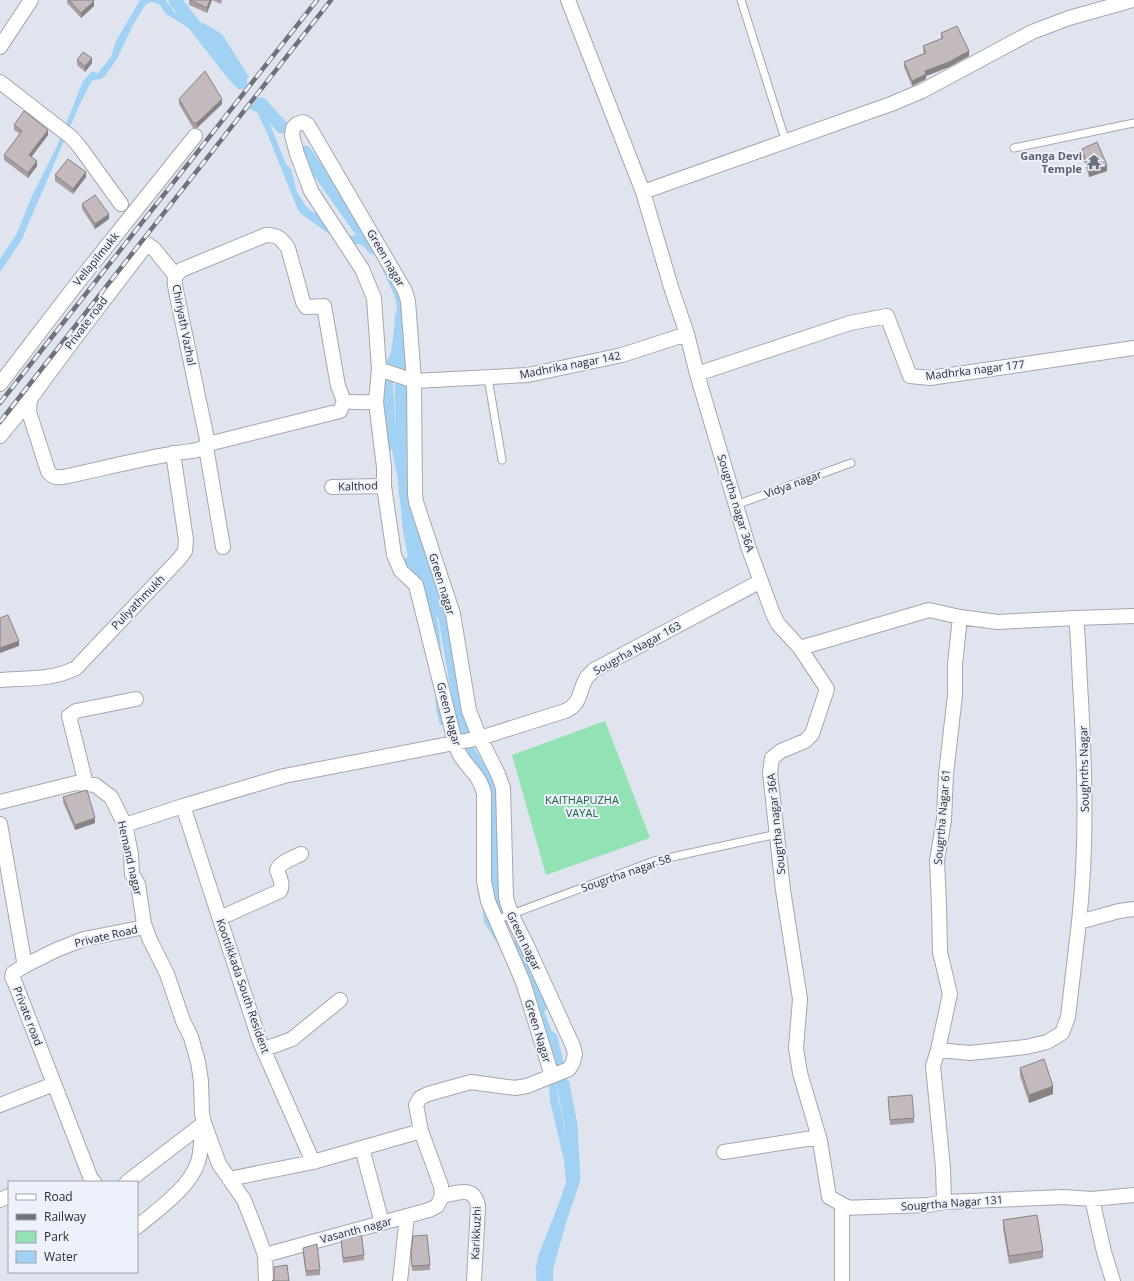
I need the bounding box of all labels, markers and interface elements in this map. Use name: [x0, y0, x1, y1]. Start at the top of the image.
place label: Ganga Devi Temple: [1020, 148, 1082, 176]
temple icon: Ganga Devi Temple: [1085, 153, 1103, 171]
street label: Green nagar: [364, 226, 409, 290]
street label: Vellapilmukk: [69, 228, 122, 289]
street label: Chiriyath Vazhal: [169, 283, 200, 367]
street label: Private road: [61, 293, 110, 352]
street label: Madhrika nagar 142: [518, 347, 622, 382]
street label: Madhrka nagar 177: [924, 356, 1025, 383]
street label: Sougrtha nagar 36A: [714, 452, 758, 554]
street label: Vidya nagar: [762, 466, 824, 501]
street label: Kalthod: [338, 477, 378, 494]
street label: Green nagar: [426, 551, 459, 617]
street label: Puliyathmukh: [108, 571, 168, 632]
street label: Sougrha Nagar 163: [590, 617, 683, 678]
street label: Green Nagar: [434, 680, 465, 748]
street label: Soughrths Nagar: [1075, 725, 1092, 812]
street label: Sougrtha Nagar 61: [930, 769, 953, 865]
street label: Sougrtha nagar 36A: [763, 773, 788, 875]
park label: KAITHAPUZHA VAYAL: [545, 792, 619, 820]
street label: Hemand nagar: [115, 819, 146, 897]
street label: Sougrtha nagar 58: [579, 850, 673, 895]
street label: Green nagar: [504, 909, 545, 973]
street label: Koottikkada South Resident: [213, 917, 274, 1055]
street label: Private Road: [73, 921, 139, 950]
street label: Private road: [10, 984, 47, 1048]
street label: Green Nagar: [522, 997, 555, 1065]
legend: [8, 1181, 138, 1273]
text: Road: [44, 1188, 73, 1205]
street label: Sougrtha Nagar 131: [900, 1191, 1003, 1214]
street label: Karikkuzhi: [467, 1206, 484, 1260]
text: Railway: [44, 1208, 87, 1225]
street label: Vasanth nagar: [318, 1213, 394, 1246]
text: Park: [44, 1228, 70, 1245]
text: Water: [44, 1248, 78, 1265]

